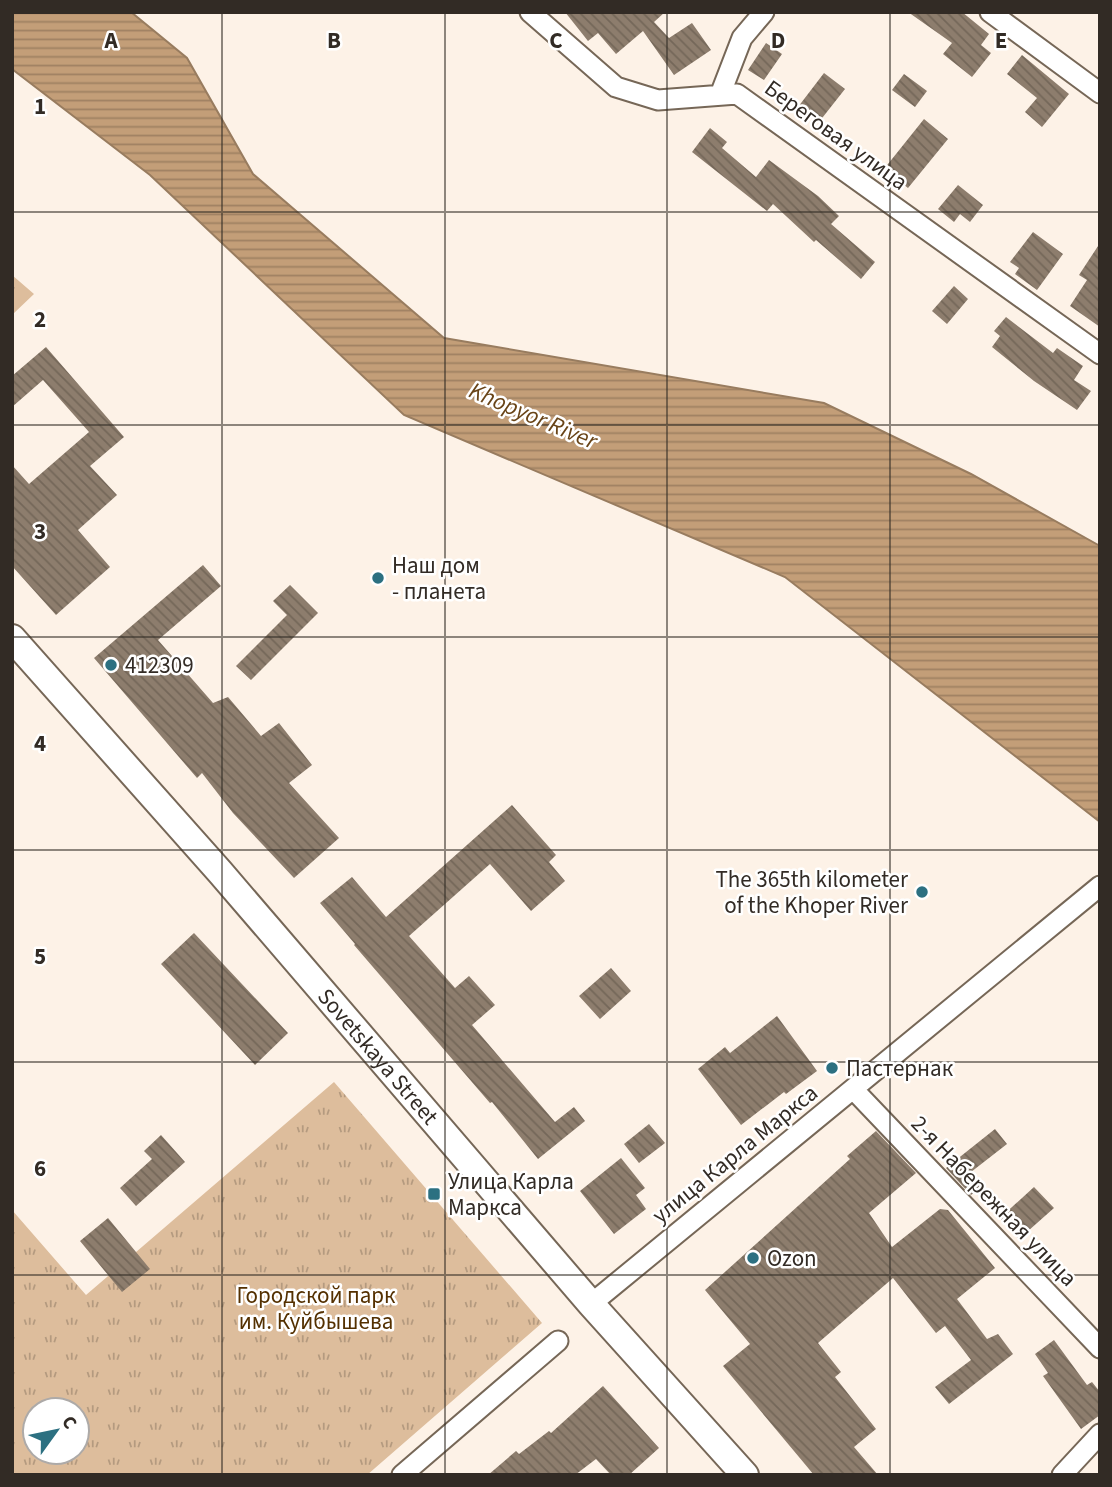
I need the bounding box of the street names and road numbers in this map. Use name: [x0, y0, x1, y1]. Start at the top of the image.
street label: Береговая улица: [758, 72, 914, 198]
street label: Sovetskaya Street: [310, 981, 447, 1132]
street label: улица Карла Маркса: [645, 1077, 825, 1231]
street label: 2-я Набережная улица: [903, 1108, 1085, 1294]

